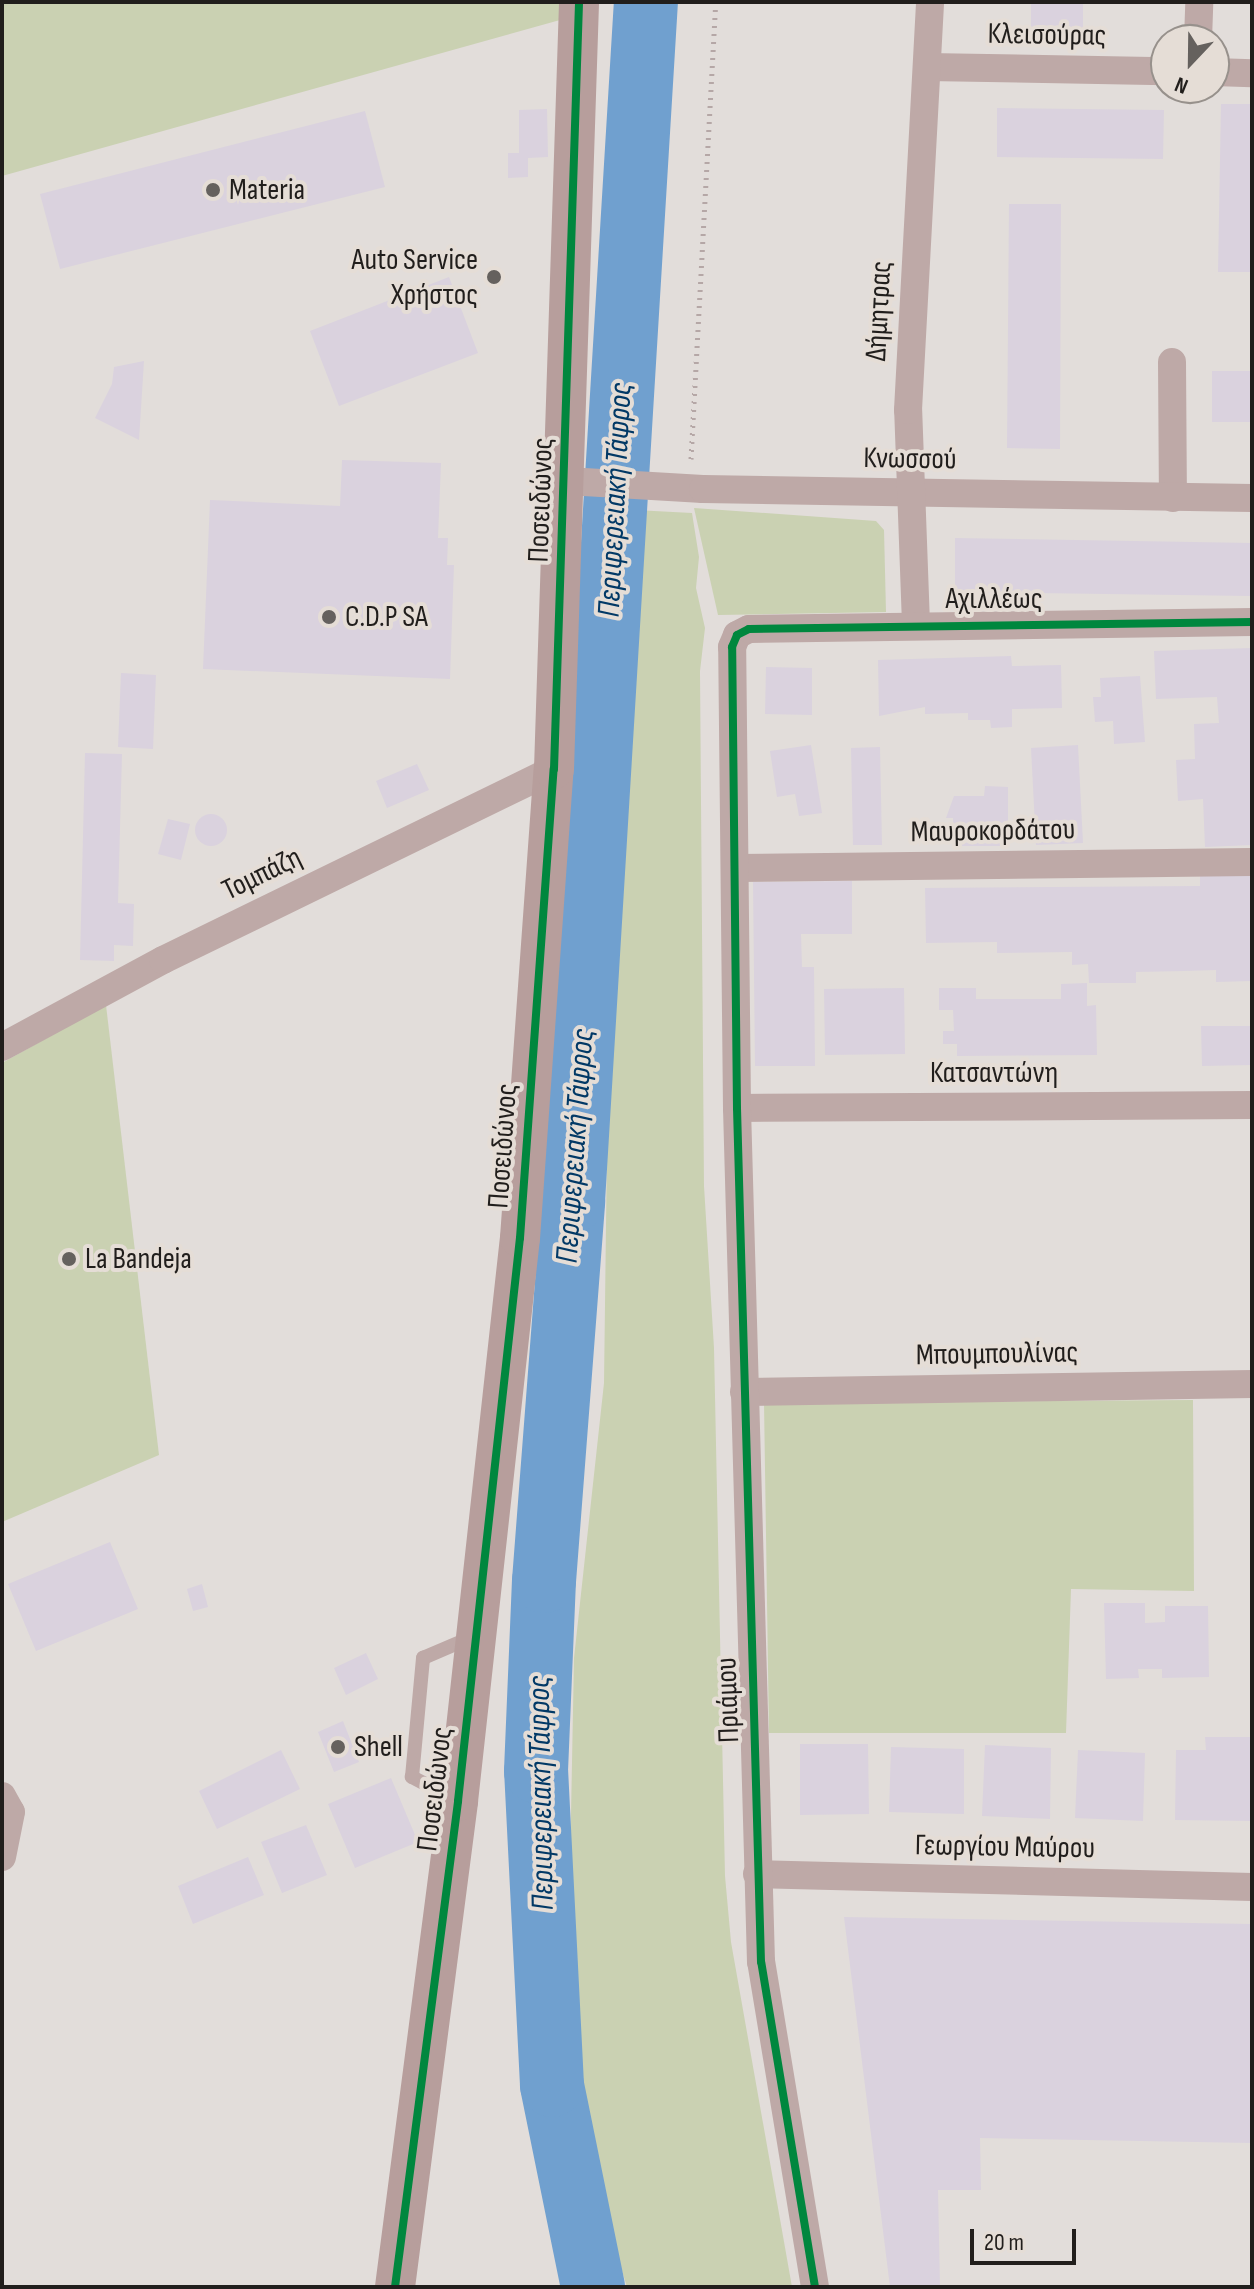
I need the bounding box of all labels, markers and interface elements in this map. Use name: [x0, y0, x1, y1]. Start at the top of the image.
street label: Κλεισούρας: [987, 16, 1107, 54]
north arrow: [1150, 24, 1230, 104]
text: N: [1171, 70, 1192, 100]
place label: Materia: [229, 172, 305, 208]
marker: Materia: [204, 181, 222, 199]
place label: Auto Service Χρήστος: [352, 242, 478, 312]
street label: Δήμητρας: [858, 260, 900, 362]
marker: Auto Service Χρήστος: [485, 268, 503, 286]
water label: Περιφερειακή Τάφρος: [591, 382, 641, 618]
street label: Ποσειδώνος: [521, 437, 561, 563]
street label: Κνωσσού: [863, 440, 957, 478]
street label: Αχιλλέως: [945, 581, 1043, 617]
place label: C.D.P SA: [345, 599, 428, 635]
marker: C.D.P SA: [320, 608, 338, 626]
street label: Μαυροκορδάτου: [910, 812, 1076, 850]
street label: Τομπάζη: [216, 839, 308, 909]
water label: Περιφερειακή Τάφρος: [549, 1027, 603, 1265]
street label: Κατσαντώνη: [930, 1055, 1058, 1091]
street label: Ποσειδώνος: [481, 1082, 525, 1210]
place label: La Bandeja: [85, 1241, 192, 1277]
marker: La Bandeja: [60, 1250, 78, 1268]
street label: Μπουμπουλίνας: [916, 1335, 1078, 1373]
street label: Πριάμου: [709, 1657, 747, 1743]
water label: Περιφερειακή Τάφρος: [521, 1675, 563, 1911]
street label: Ποσειδώνος: [410, 1725, 460, 1853]
place label: Shell: [354, 1729, 403, 1765]
marker: Shell: [329, 1738, 347, 1756]
street label: Γεωργίου Μαύρου: [915, 1827, 1095, 1867]
scale bar: [974, 2213, 1080, 2263]
text: 20 m: [984, 2228, 1024, 2257]

